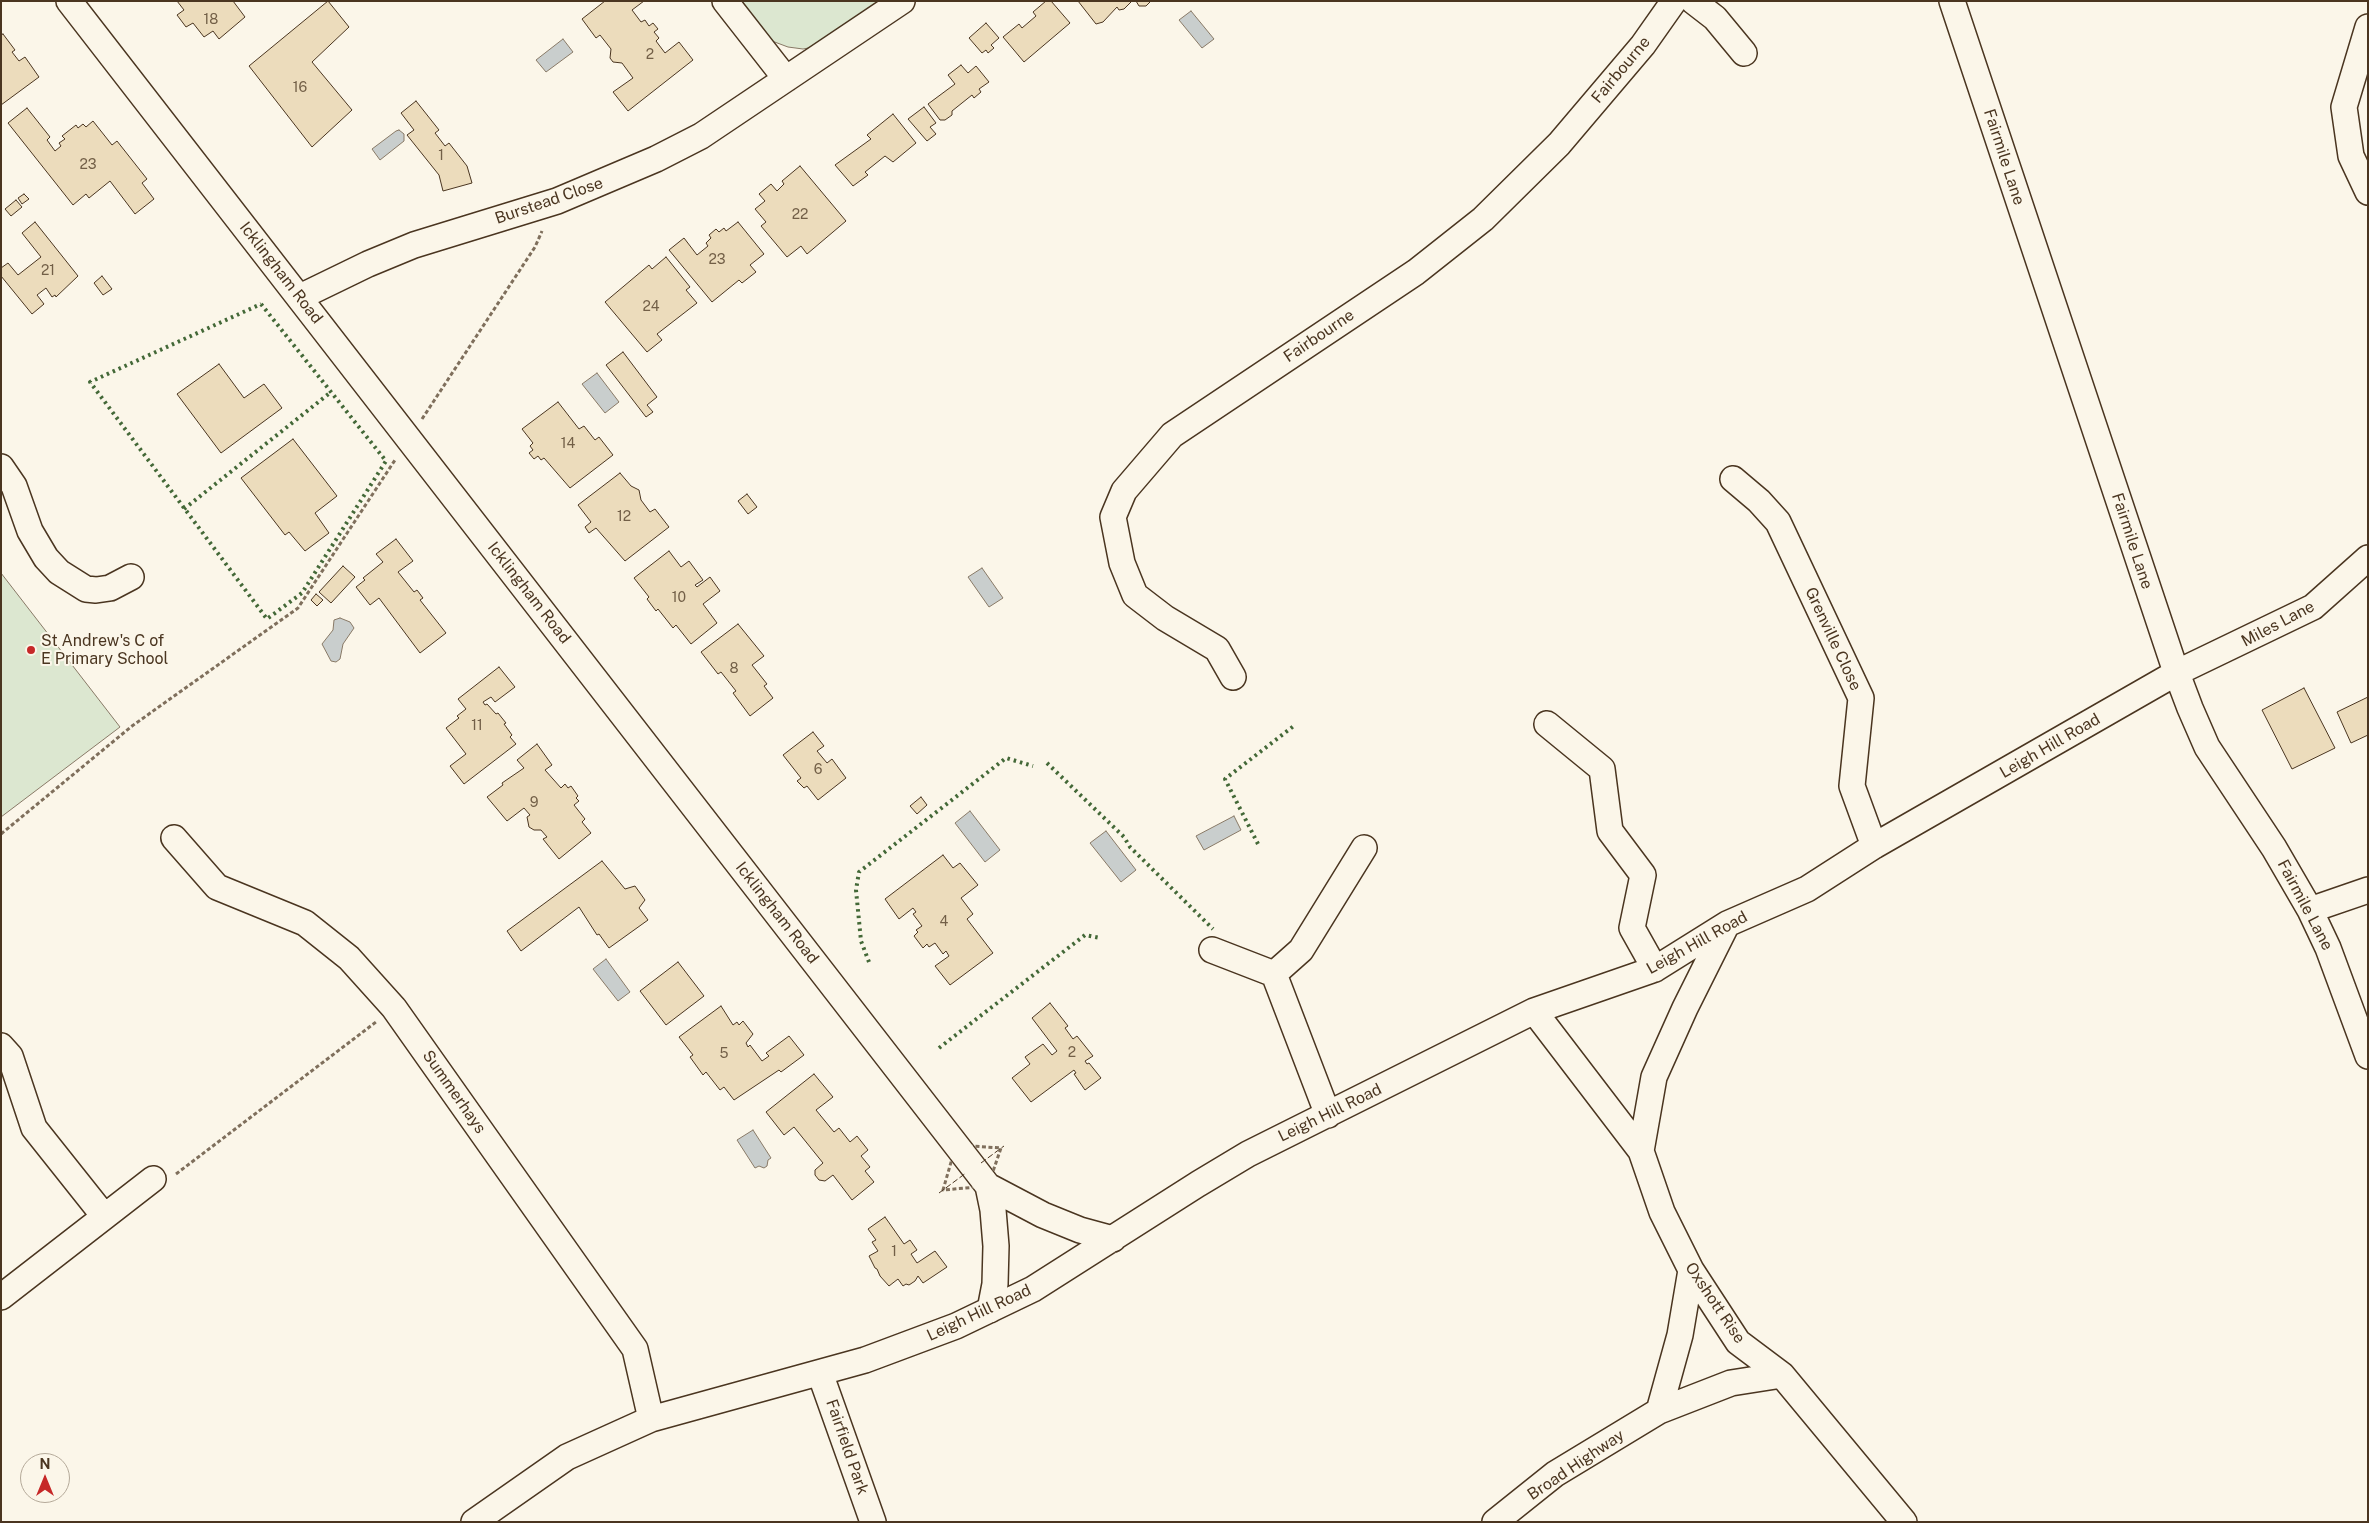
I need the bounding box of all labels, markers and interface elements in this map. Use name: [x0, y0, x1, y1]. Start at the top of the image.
house number: 18: [204, 12, 218, 28]
street label: Fairbourne: [1588, 33, 1654, 107]
house number: 2: [646, 47, 654, 63]
house number: 16: [293, 80, 307, 96]
street label: Fairmile Lane: [1979, 107, 2029, 207]
house number: 1: [438, 148, 444, 164]
house number: 23: [79, 157, 97, 173]
street label: Burstead Close: [492, 174, 606, 228]
house number: 22: [792, 207, 808, 223]
street label: Icklingham Road: [235, 218, 327, 328]
house number: 23: [708, 252, 726, 268]
house number: 21: [41, 263, 55, 279]
house number: 24: [642, 299, 660, 315]
street label: Fairbourne: [1280, 305, 1358, 367]
house number: 14: [561, 436, 575, 452]
street label: Fairmile Lane: [2107, 491, 2157, 591]
house number: 12: [617, 509, 631, 525]
street label: Icklingham Road: [483, 538, 575, 648]
street label: Grenville Close: [1801, 584, 1865, 694]
house number: 10: [672, 590, 686, 606]
street label: Miles Lane: [2238, 597, 2318, 651]
place label: St Andrew's C of E Primary School: [41, 631, 168, 669]
marker: St Andrew's C of E Primary School: [25, 644, 37, 656]
house number: 8: [729, 661, 739, 677]
street label: Leigh Hill Road: [1996, 710, 2104, 782]
house number: 11: [471, 718, 483, 734]
house number: 6: [814, 762, 822, 778]
house number: 9: [530, 795, 538, 811]
street label: Fairmile Lane: [2273, 856, 2337, 954]
street label: Icklingham Road: [731, 858, 823, 968]
street label: Leigh Hill Road: [1643, 907, 1751, 979]
house number: 4: [940, 914, 948, 930]
house number: 2: [1068, 1045, 1076, 1061]
house number: 5: [720, 1046, 728, 1062]
street label: Summerhays: [418, 1047, 490, 1137]
street label: Leigh Hill Road: [1275, 1080, 1385, 1146]
house number: 1: [891, 1244, 897, 1260]
street label: Oxshott Rise: [1681, 1259, 1749, 1347]
street label: Leigh Hill Road: [924, 1281, 1034, 1345]
street label: Fairfield Park: [822, 1397, 872, 1497]
street label: Broad Highway: [1524, 1426, 1628, 1504]
north arrow: [20, 1453, 70, 1503]
text: N: [40, 1456, 50, 1472]

